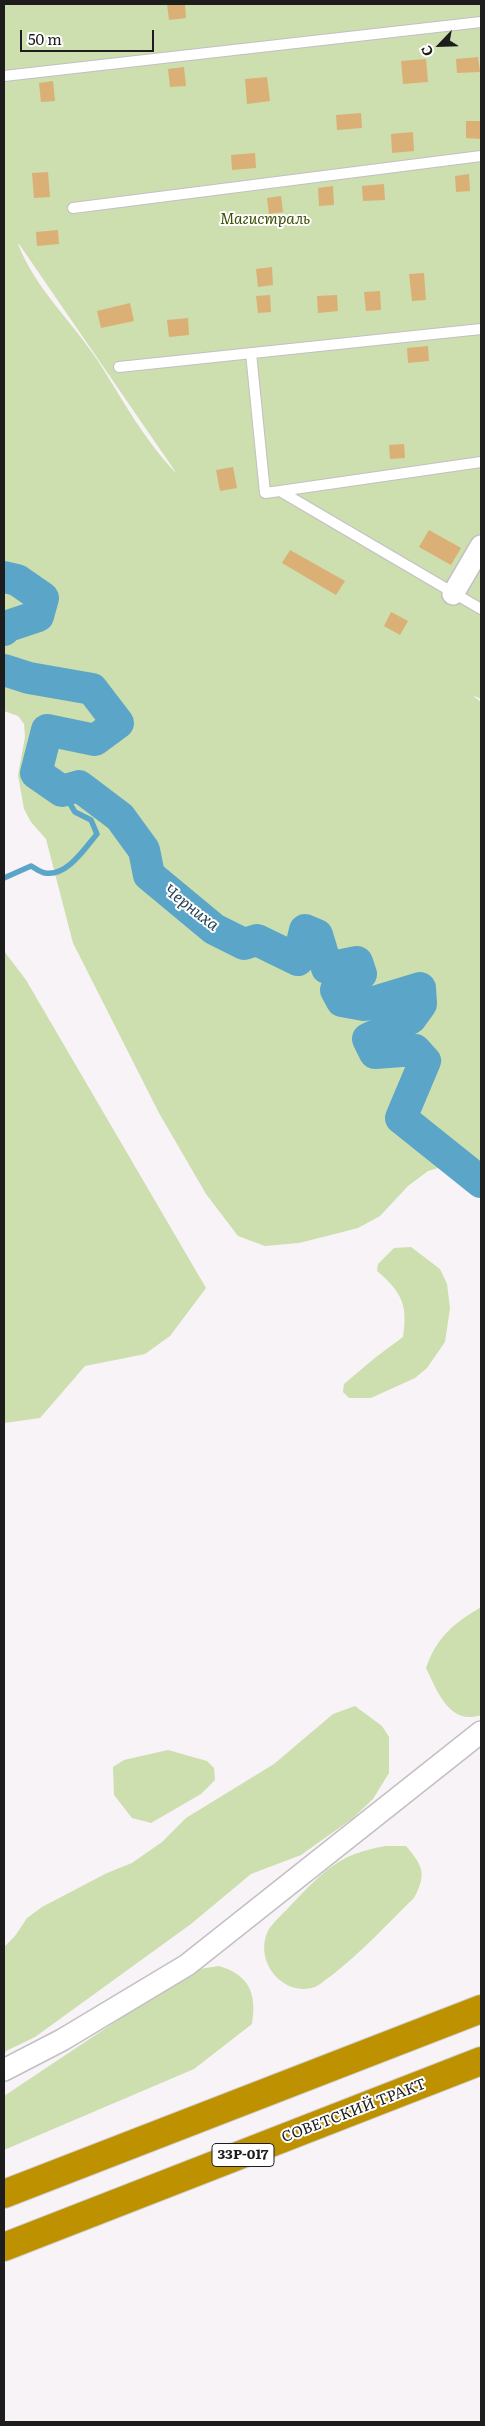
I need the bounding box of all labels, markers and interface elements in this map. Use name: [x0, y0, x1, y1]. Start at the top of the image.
scale bar: [22, 20, 156, 52]
north arrow: [415, 20, 465, 70]
text: 50 m: [28, 27, 62, 50]
text: С: [415, 42, 437, 60]
park label: Магистраль: [220, 211, 310, 229]
water label: Черниха: [160, 881, 222, 935]
street label: СОВЕТСКИЙ ТРАКТ: [279, 2075, 429, 2147]
road number: 33Р-017: [212, 2144, 274, 2166]

